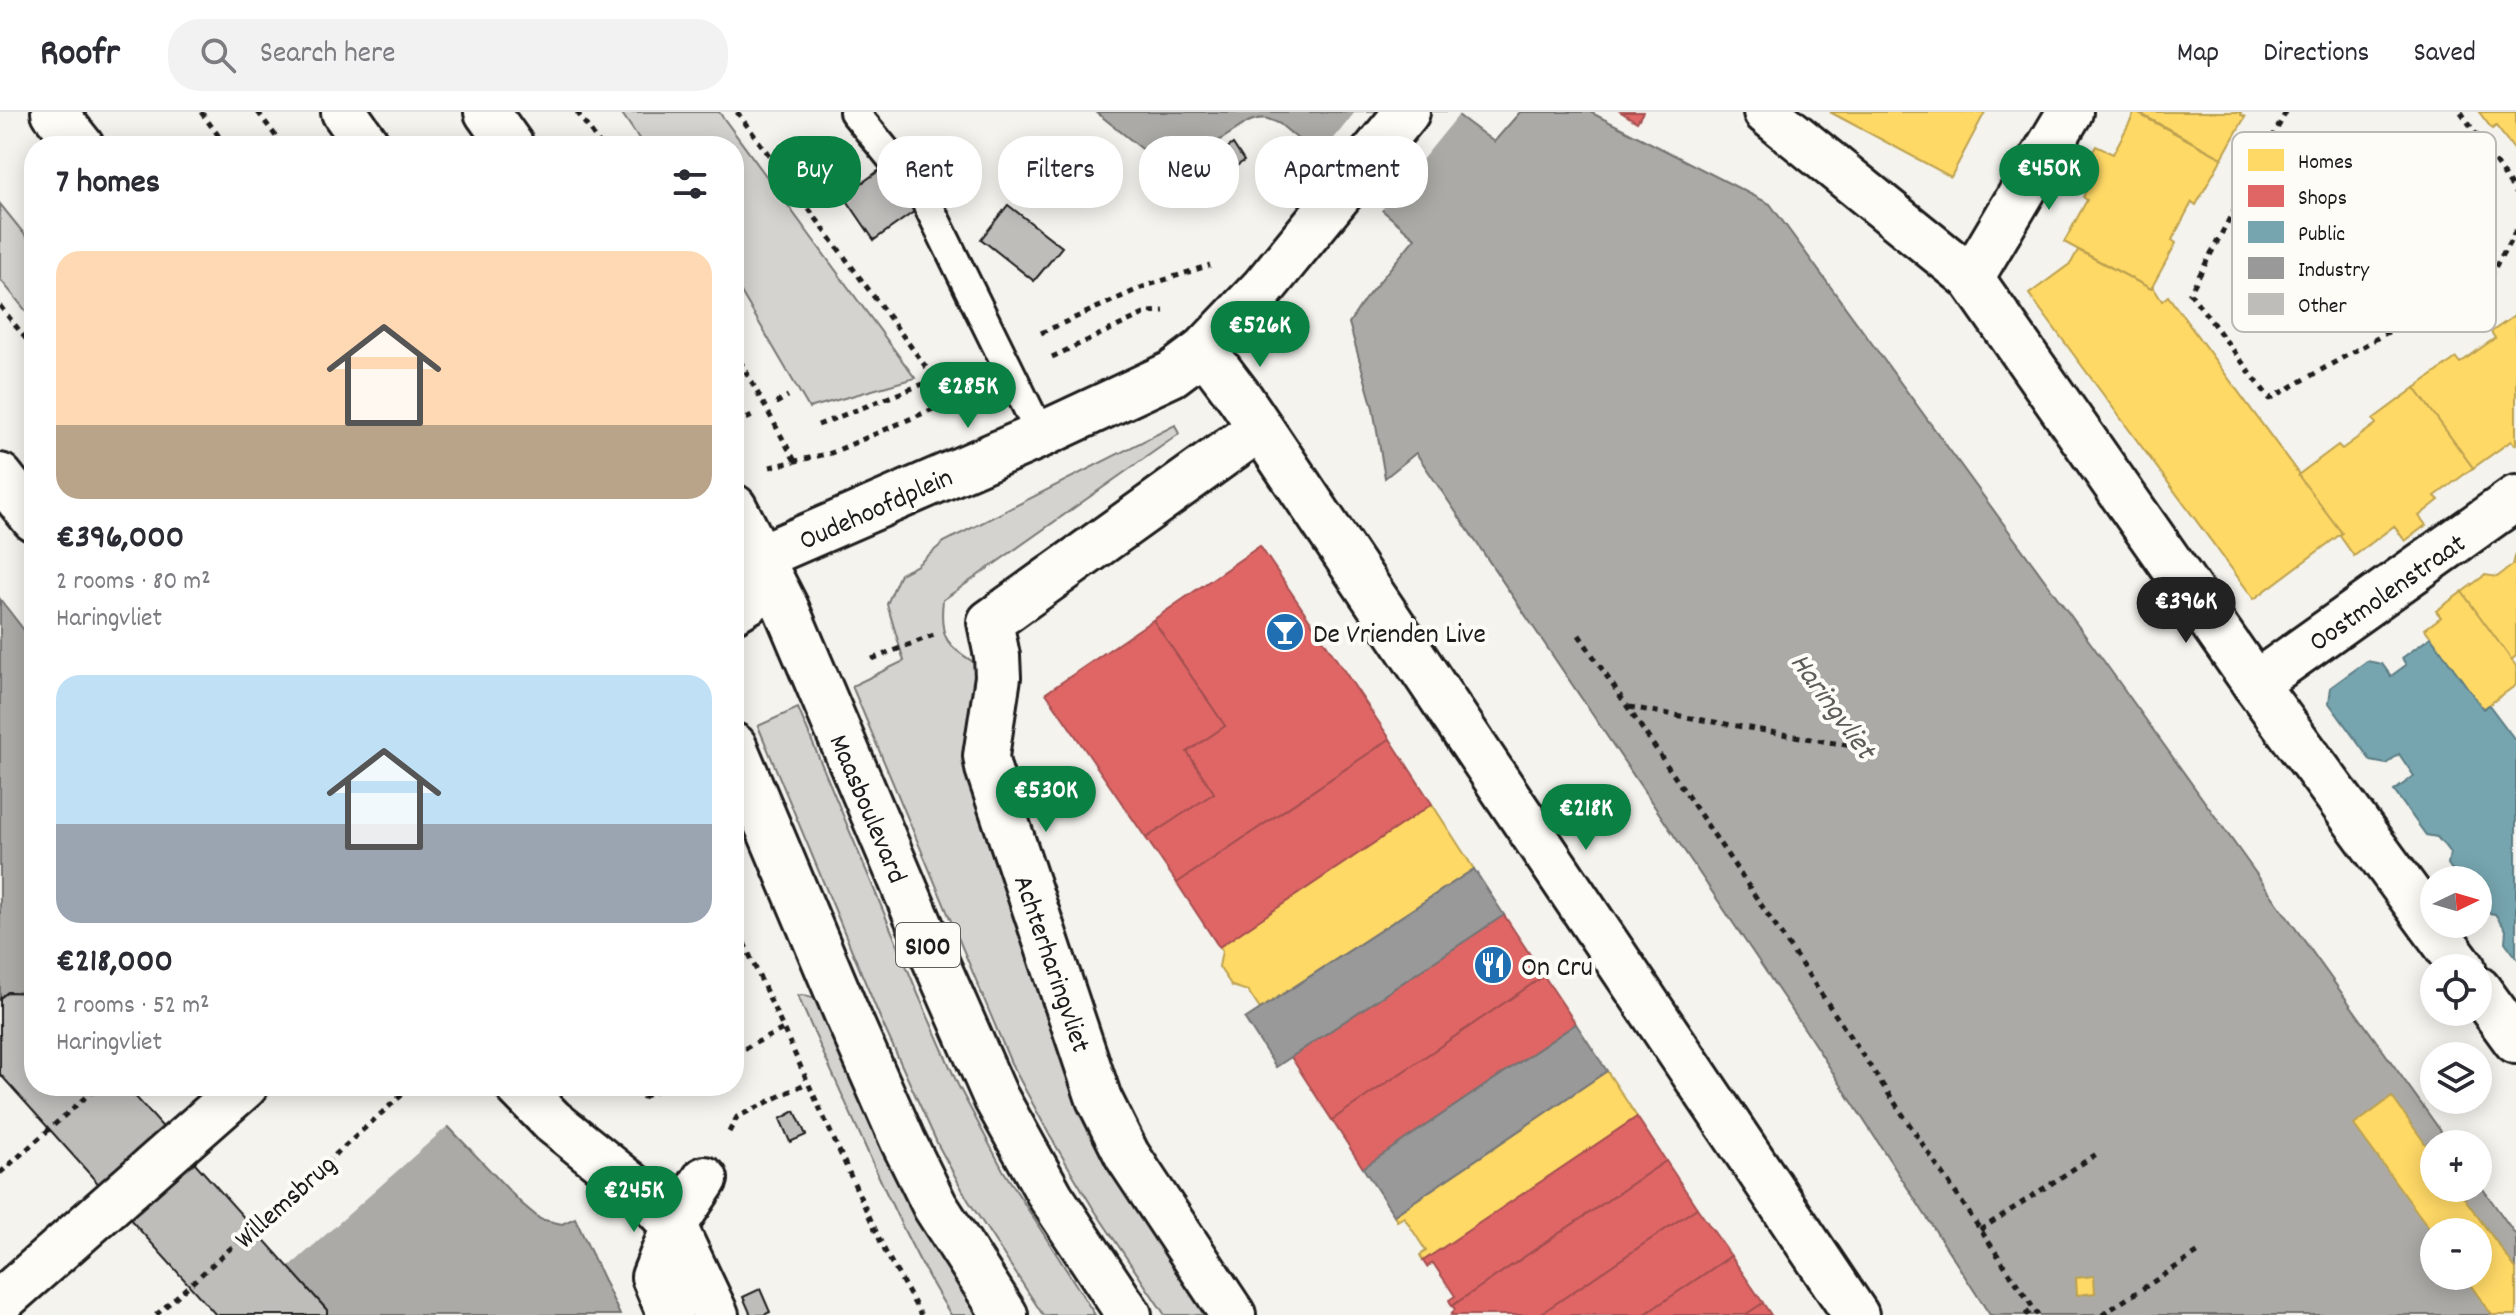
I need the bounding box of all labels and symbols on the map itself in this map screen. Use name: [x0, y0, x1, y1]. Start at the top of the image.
legend: [2232, 132, 2496, 332]
pin: €450K: [1993, 144, 2105, 212]
text: Homes: [2298, 148, 2353, 179]
text: Shops: [2298, 184, 2347, 215]
text: Public: [2298, 220, 2345, 251]
text: Industry: [2298, 256, 2370, 287]
text: Other: [2298, 292, 2348, 323]
pin: €526K: [1204, 301, 1316, 369]
pin: €285K: [912, 362, 1024, 430]
street label: Oudehoofdplein: [794, 460, 960, 563]
street label: Oostmolenstraat: [2302, 526, 2475, 664]
pin: €396K: [2130, 577, 2242, 645]
bar icon: De Vrienden Live: [1264, 611, 1306, 653]
place label: De Vrienden Live: [1313, 617, 1486, 657]
water label: Haringvliet: [1777, 645, 1885, 772]
street label: Maasboulevard: [816, 729, 915, 891]
pin: €530K: [990, 766, 1102, 834]
pin: €218K: [1530, 784, 1642, 852]
north arrow: [2420, 866, 2492, 938]
street label: Achterharingvliet: [1000, 871, 1098, 1059]
road number: S100: [896, 923, 960, 967]
restaurant icon: On Cru: [1472, 944, 1514, 986]
place label: On Cru: [1521, 950, 1593, 990]
street label: Willemsbrug: [228, 1147, 347, 1260]
pin: €245K: [578, 1166, 690, 1234]

